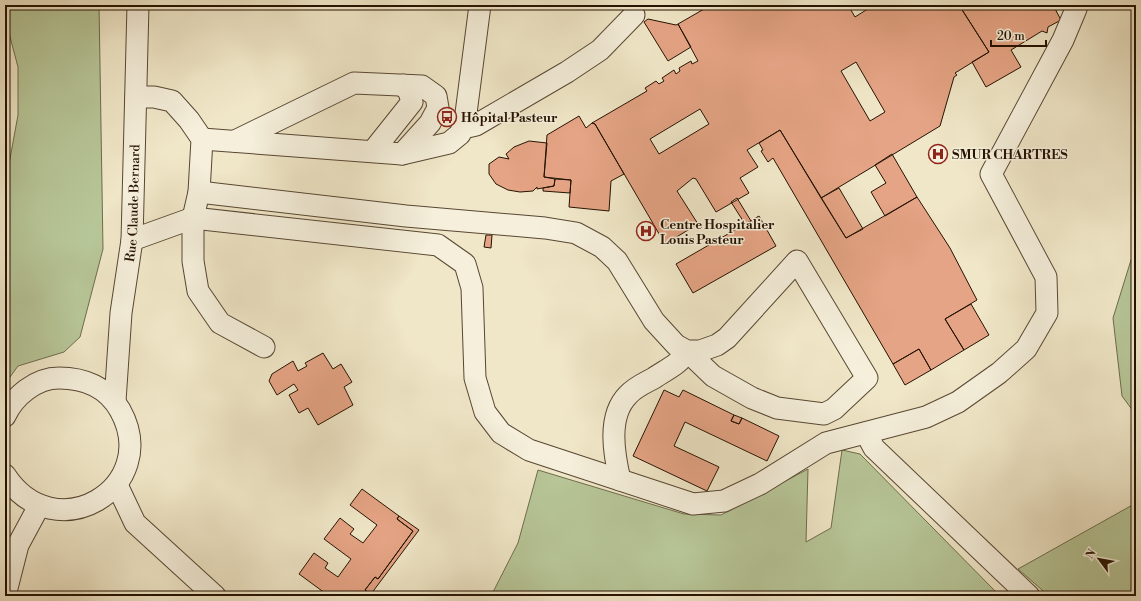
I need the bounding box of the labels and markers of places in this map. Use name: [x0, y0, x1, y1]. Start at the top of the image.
bus stop icon: Hôpital Pasteur: [436, 106, 458, 128]
place label: Hôpital Pasteur: [461, 110, 558, 126]
hospital icon: SMUR CHARTRES: [927, 143, 949, 165]
place label: SMUR CHARTRES: [952, 147, 1068, 163]
place label: Centre Hospitalier Louis Pasteur: [660, 217, 775, 248]
hospital icon: Centre Hospitalier Louis Pasteur: [635, 220, 657, 242]

